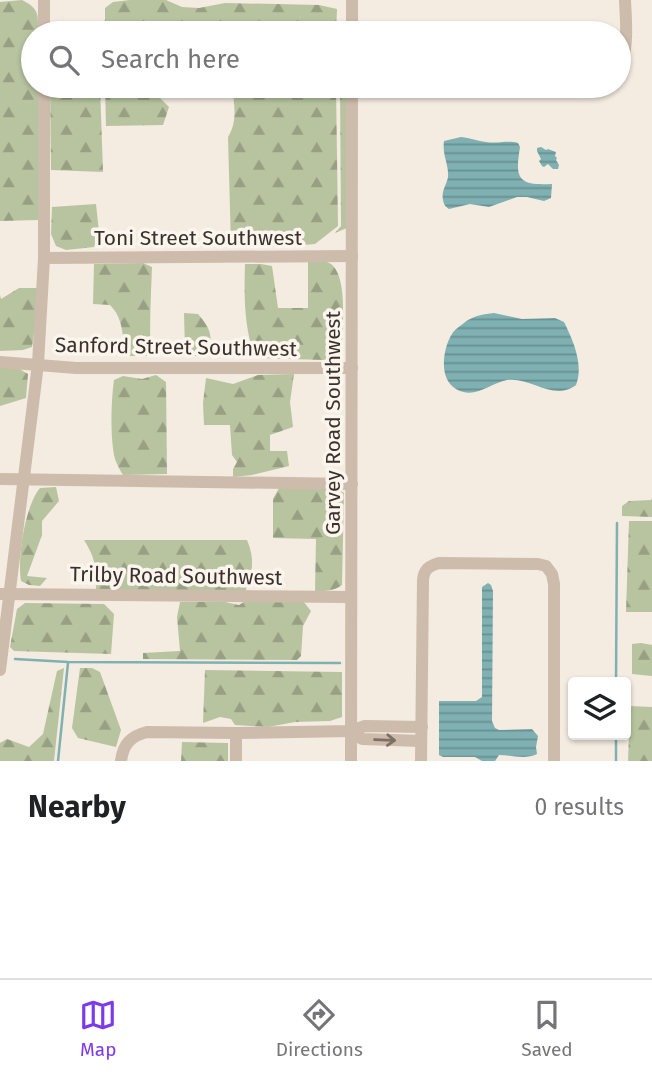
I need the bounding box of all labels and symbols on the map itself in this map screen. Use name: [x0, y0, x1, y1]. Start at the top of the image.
street label: Toni Street Southwest: [94, 225, 302, 251]
street label: Garvey Road Southwest: [320, 311, 346, 535]
street label: Sanford Street Southwest: [55, 332, 298, 362]
street label: Trilby Road Southwest: [70, 561, 283, 591]
one-way arrow: [373, 733, 396, 747]

